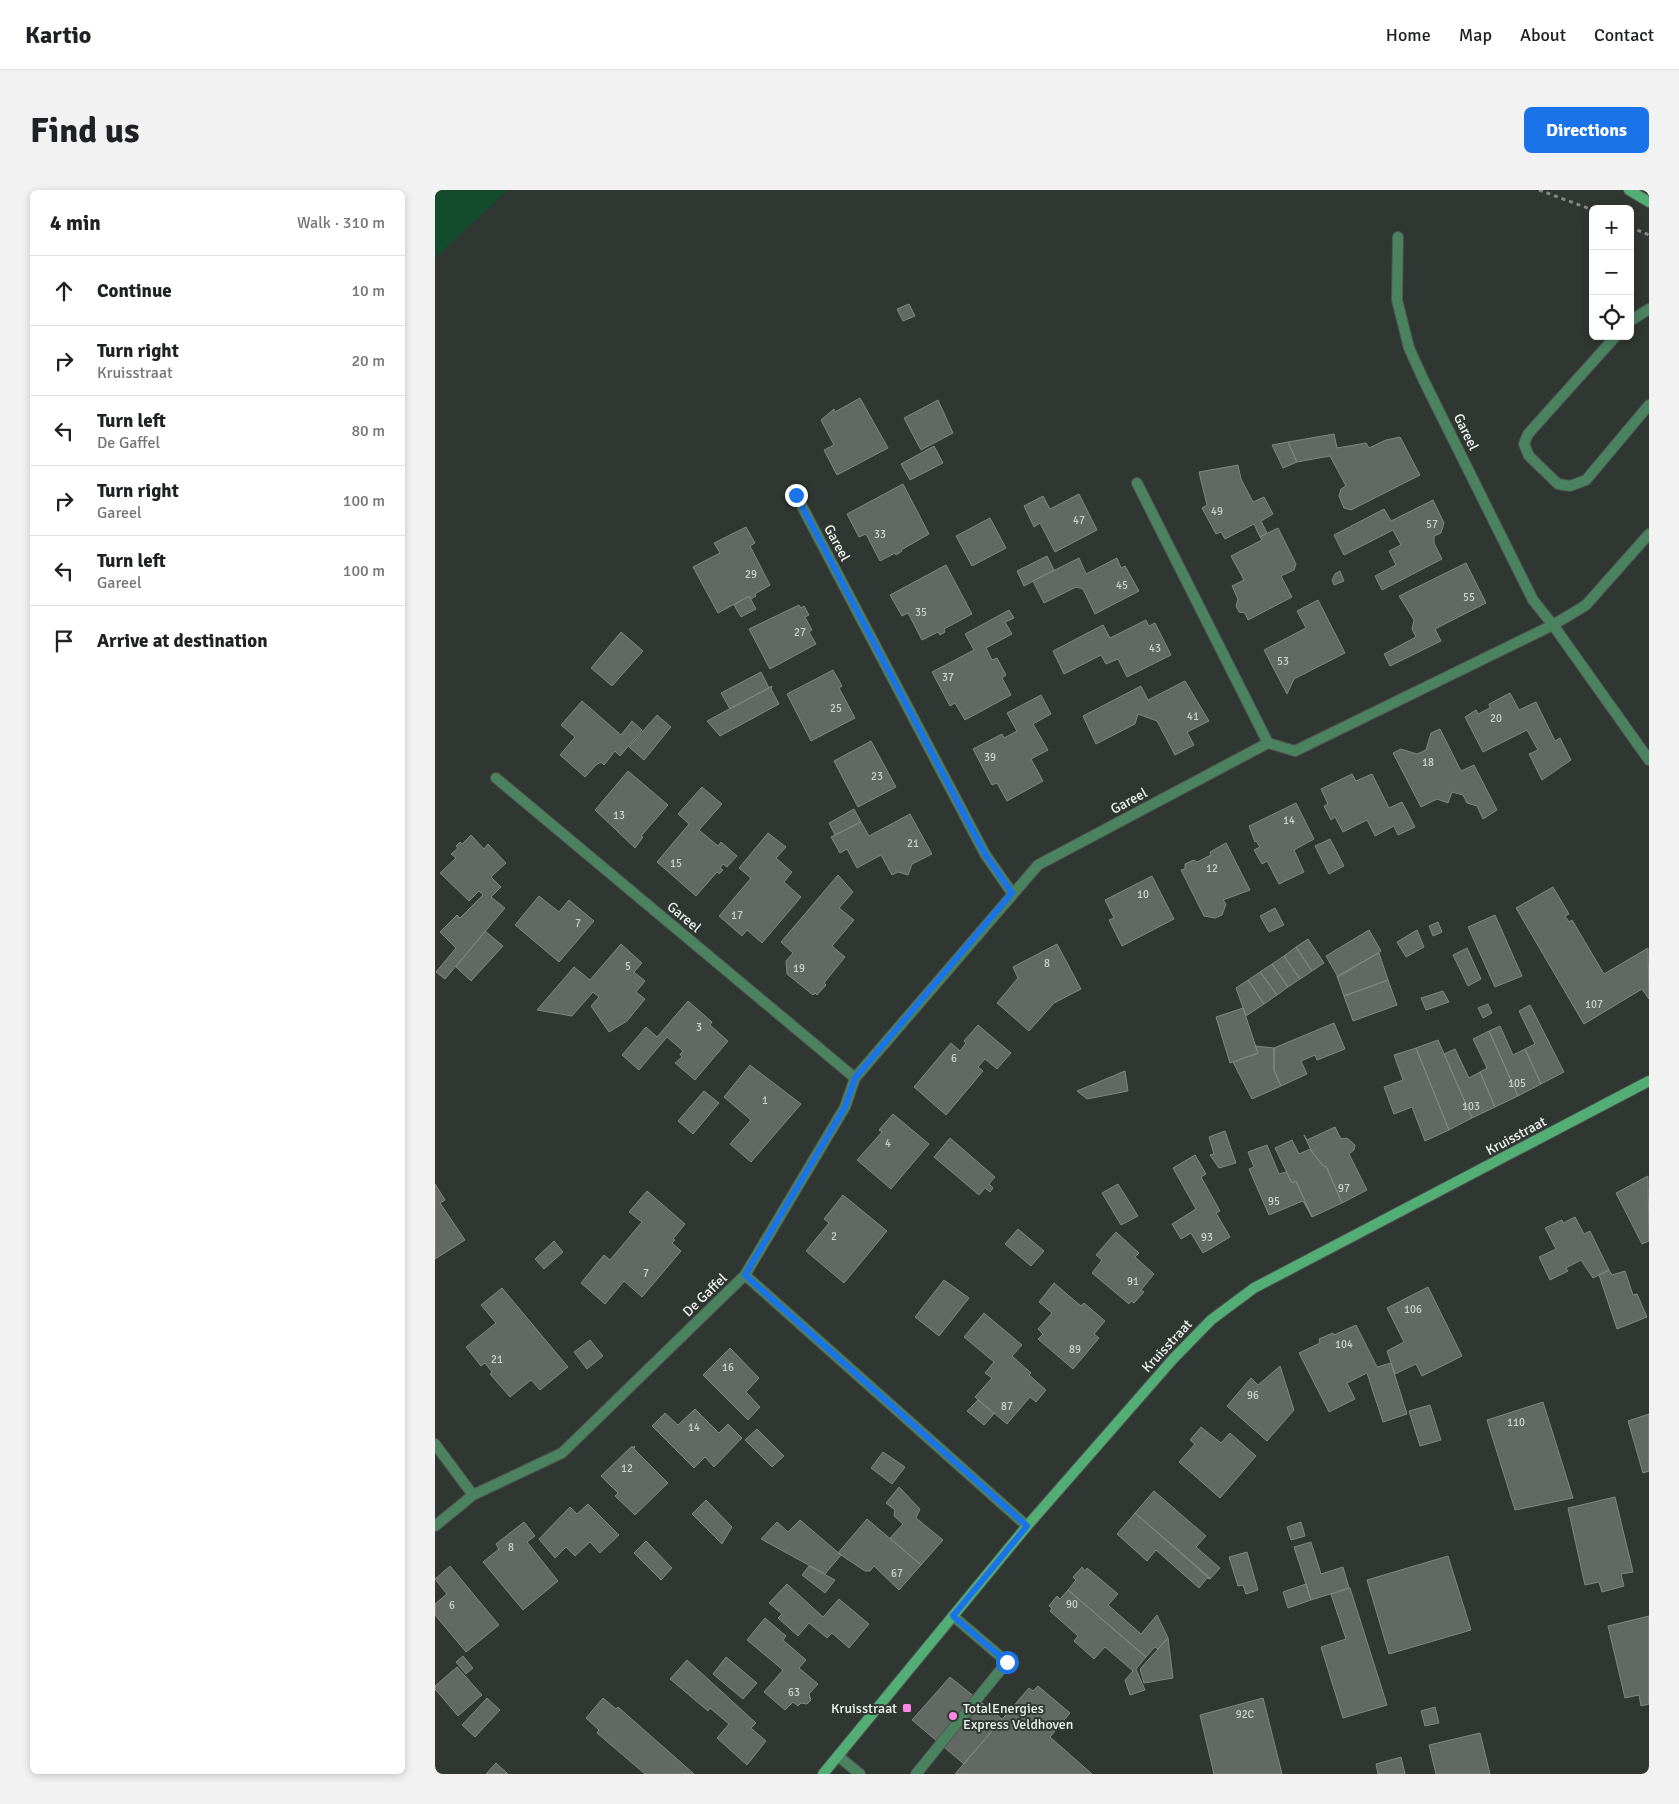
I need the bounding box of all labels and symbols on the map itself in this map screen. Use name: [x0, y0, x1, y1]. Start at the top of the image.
street label: Gareel: [1450, 411, 1482, 453]
route end: [785, 484, 808, 507]
house number: 49: [1211, 505, 1223, 518]
house number: 47: [1073, 514, 1085, 527]
house number: 57: [1426, 518, 1438, 531]
street label: Gareel: [820, 522, 854, 564]
house number: 33: [874, 528, 886, 541]
house number: 29: [745, 568, 757, 581]
house number: 45: [1116, 579, 1128, 592]
house number: 55: [1463, 591, 1475, 604]
house number: 35: [915, 606, 927, 619]
house number: 27: [794, 626, 806, 639]
house number: 43: [1149, 642, 1161, 655]
house number: 53: [1277, 655, 1289, 668]
house number: 37: [942, 671, 954, 684]
house number: 25: [830, 702, 842, 715]
house number: 41: [1187, 710, 1199, 723]
house number: 20: [1490, 712, 1502, 725]
house number: 39: [984, 751, 996, 764]
house number: 18: [1422, 756, 1434, 769]
house number: 23: [871, 770, 883, 783]
street label: Gareel: [1108, 784, 1150, 818]
house number: 13: [613, 809, 625, 822]
house number: 14: [1283, 814, 1295, 827]
house number: 21: [907, 837, 919, 850]
house number: 15: [670, 857, 682, 870]
house number: 12: [1206, 862, 1218, 875]
house number: 10: [1137, 888, 1149, 901]
street label: Gareel: [664, 898, 704, 936]
house number: 17: [731, 909, 743, 922]
house number: 7: [575, 917, 581, 930]
house number: 8: [1044, 957, 1050, 970]
house number: 5: [625, 960, 631, 973]
house number: 19: [793, 962, 805, 975]
house number: 107: [1585, 998, 1603, 1011]
house number: 3: [696, 1021, 702, 1034]
house number: 6: [951, 1052, 957, 1065]
house number: 105: [1508, 1077, 1526, 1090]
house number: 1: [762, 1094, 768, 1107]
house number: 103: [1462, 1100, 1480, 1113]
street label: Kruisstraat: [1483, 1113, 1549, 1159]
house number: 4: [885, 1137, 891, 1150]
house number: 97: [1338, 1182, 1350, 1195]
house number: 95: [1268, 1195, 1280, 1208]
house number: 2: [831, 1230, 837, 1243]
house number: 93: [1201, 1231, 1213, 1244]
house number: 7: [643, 1267, 649, 1280]
street label: De Gaffel: [679, 1270, 731, 1320]
house number: 91: [1127, 1275, 1139, 1288]
house number: 106: [1404, 1303, 1422, 1316]
street label: Kruisstraat: [1138, 1316, 1196, 1376]
house number: 104: [1335, 1338, 1353, 1351]
house number: 89: [1069, 1343, 1081, 1356]
house number: 21: [491, 1353, 503, 1366]
house number: 16: [722, 1361, 734, 1374]
house number: 96: [1247, 1389, 1259, 1402]
house number: 87: [1001, 1400, 1013, 1413]
house number: 110: [1507, 1416, 1525, 1429]
house number: 14: [688, 1421, 700, 1434]
house number: 12: [621, 1462, 633, 1475]
house number: 8: [508, 1541, 514, 1554]
house number: 67: [891, 1567, 903, 1580]
house number: 90: [1066, 1598, 1078, 1611]
house number: 6: [449, 1599, 455, 1612]
route start: [996, 1651, 1019, 1674]
house number: 63: [788, 1686, 800, 1699]
place label: Kruisstraat: [831, 1700, 897, 1717]
place label: TotalEnergies Express Veldhoven: [963, 1700, 1073, 1733]
marker: Kruisstraat: [901, 1702, 913, 1714]
house number: 92C: [1236, 1708, 1255, 1721]
marker: TotalEnergies Express Veldhoven: [947, 1710, 959, 1722]

